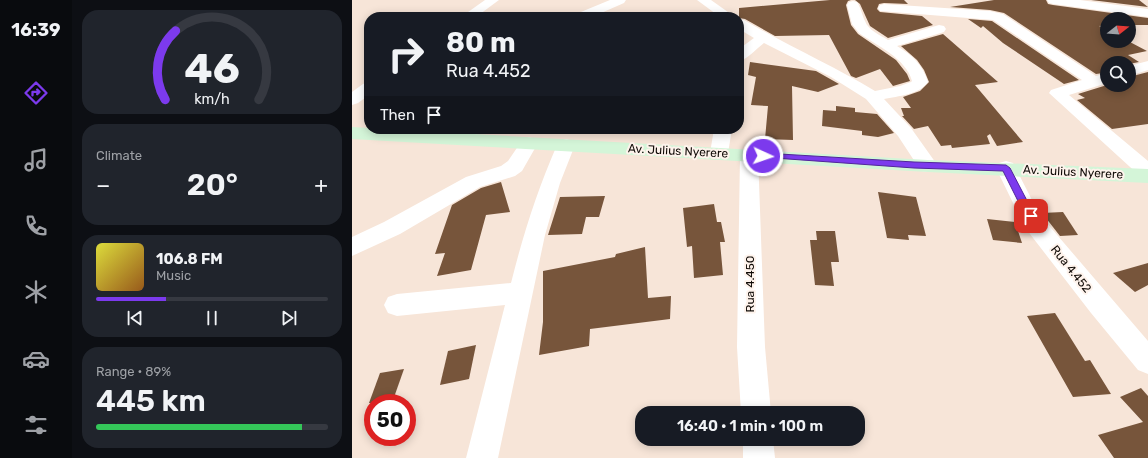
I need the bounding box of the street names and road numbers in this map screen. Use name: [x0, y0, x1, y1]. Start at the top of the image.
street label: Av. Julius Nyerere: [628, 141, 729, 161]
street label: Av. Julius Nyerere: [1023, 162, 1124, 182]
street label: Rua 4.452: [1048, 243, 1094, 295]
street label: Rua 4.450: [743, 256, 757, 312]

